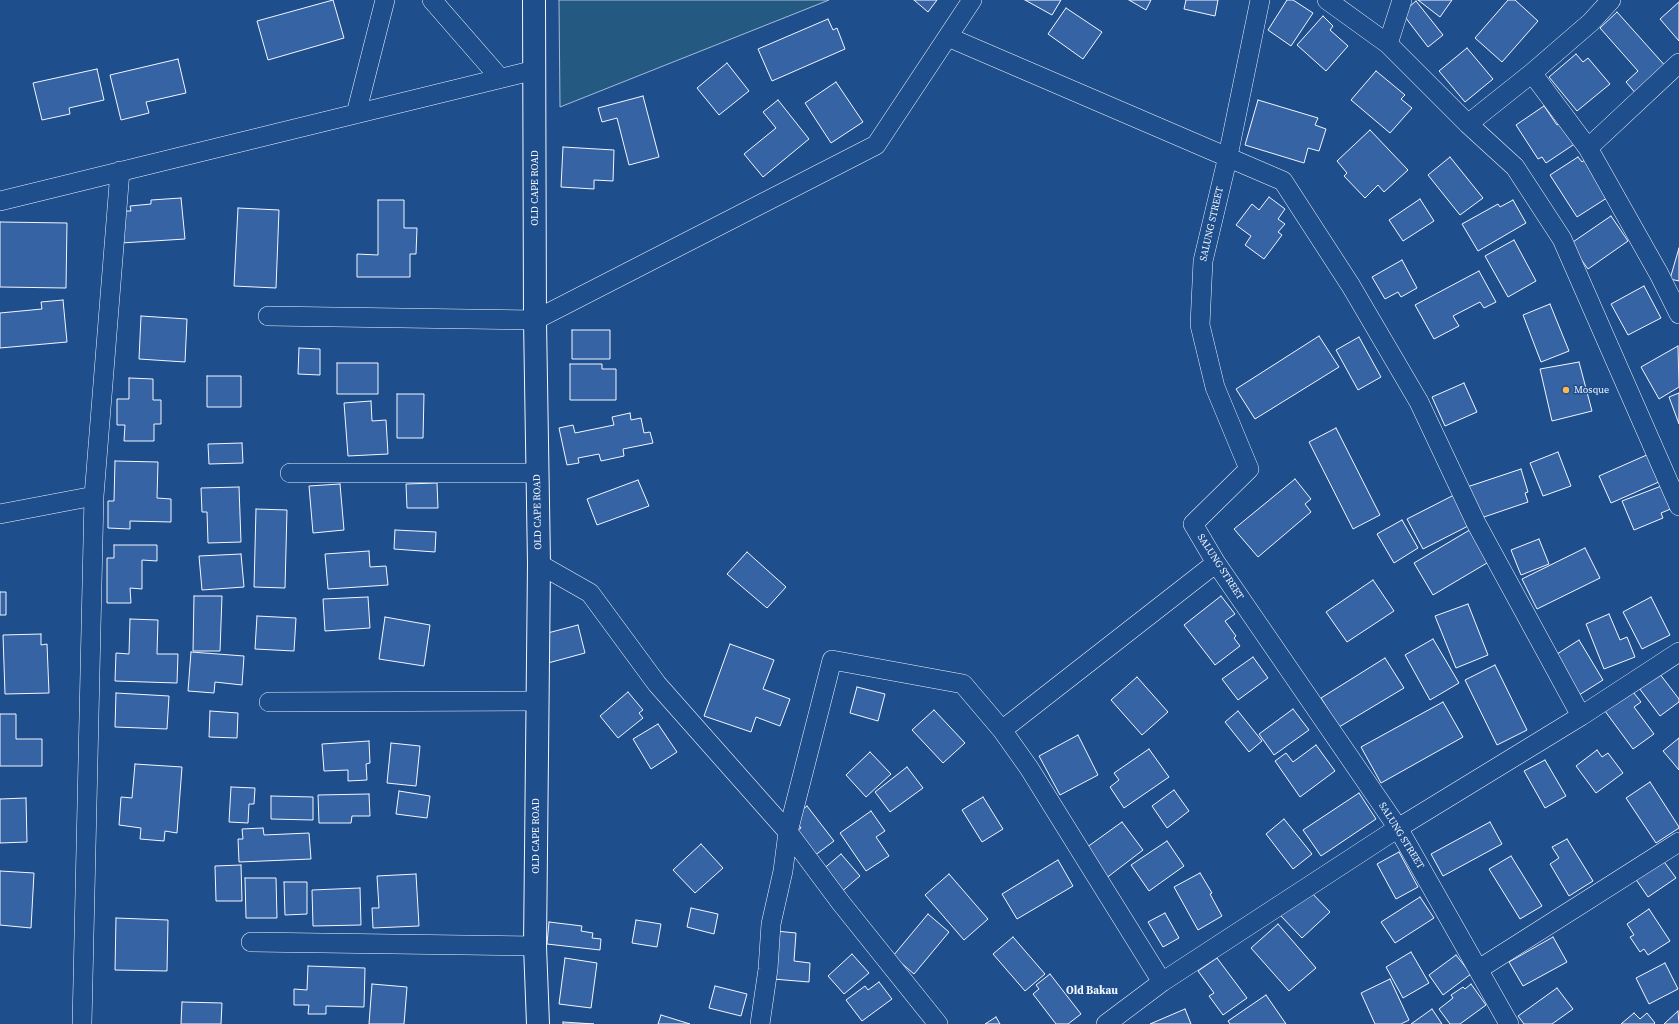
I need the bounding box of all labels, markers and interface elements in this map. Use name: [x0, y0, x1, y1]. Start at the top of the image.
street label: OLD CAPE ROAD: [529, 150, 541, 226]
street label: SALUNG STREET: [1198, 186, 1226, 262]
place label: Mosque: [1574, 384, 1609, 396]
marker: Mosque: [1561, 385, 1571, 395]
street label: OLD CAPE ROAD: [531, 474, 545, 550]
street label: SALUNG STREET: [1194, 532, 1246, 602]
street label: OLD CAPE ROAD: [530, 798, 542, 874]
street label: SALUNG STREET: [1376, 801, 1426, 871]
district label: Old Bakau: [1066, 984, 1118, 998]

